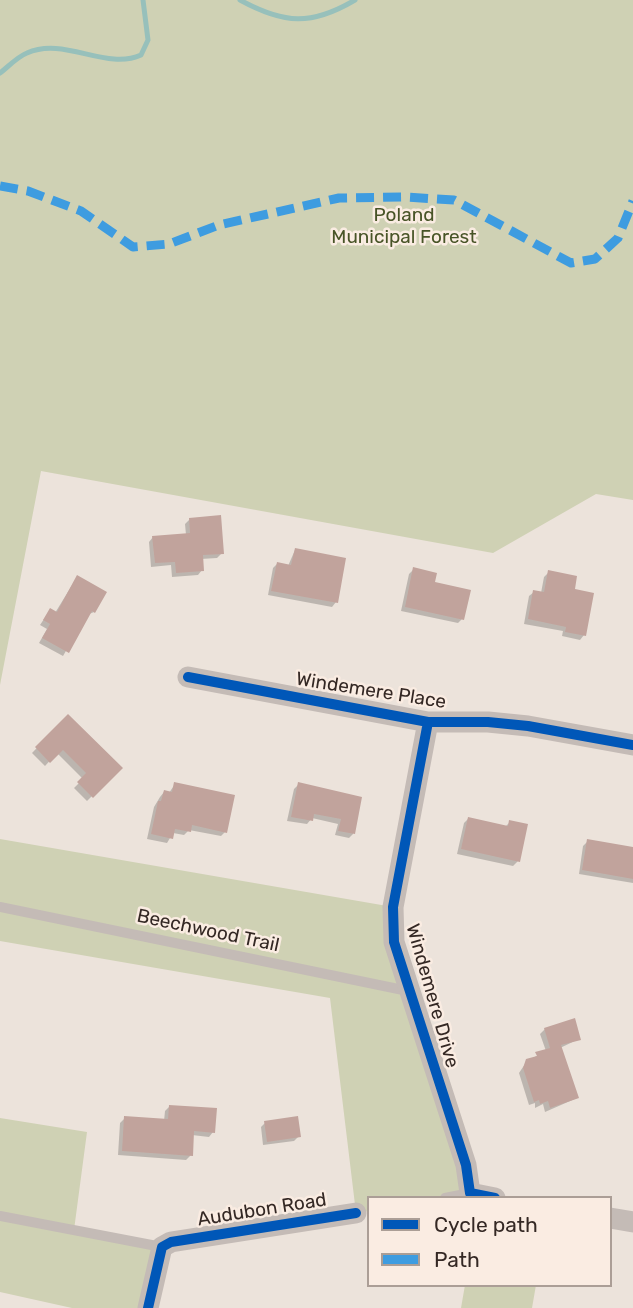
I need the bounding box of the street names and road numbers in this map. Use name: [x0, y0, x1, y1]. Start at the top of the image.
street label: Windemere Place: [294, 668, 448, 714]
street label: Beechwood Trail: [135, 905, 281, 957]
street label: Windemere Drive: [401, 921, 463, 1071]
street label: Audubon Road: [196, 1189, 328, 1231]

